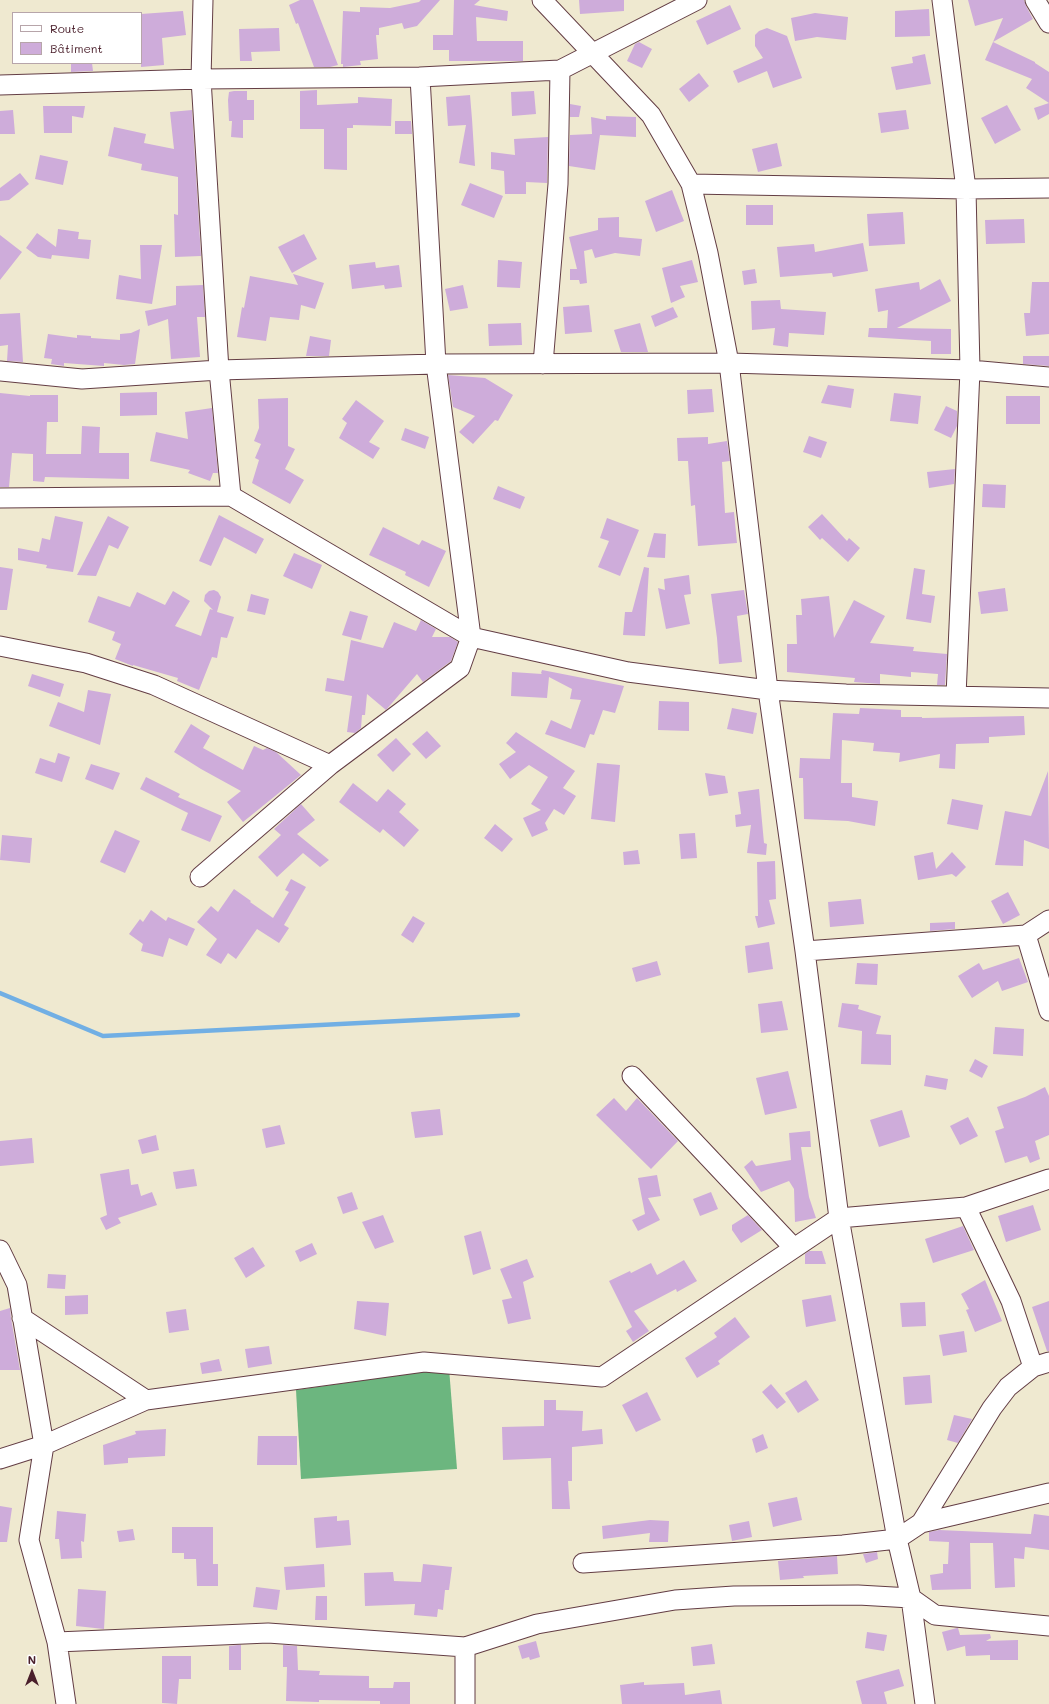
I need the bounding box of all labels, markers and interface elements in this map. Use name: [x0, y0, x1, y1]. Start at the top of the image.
legend: [12, 12, 142, 64]
text: Route: [50, 20, 84, 36]
text: Bâtiment: [50, 40, 103, 56]
north arrow: [12, 1652, 52, 1692]
text: N: [28, 1652, 36, 1667]

